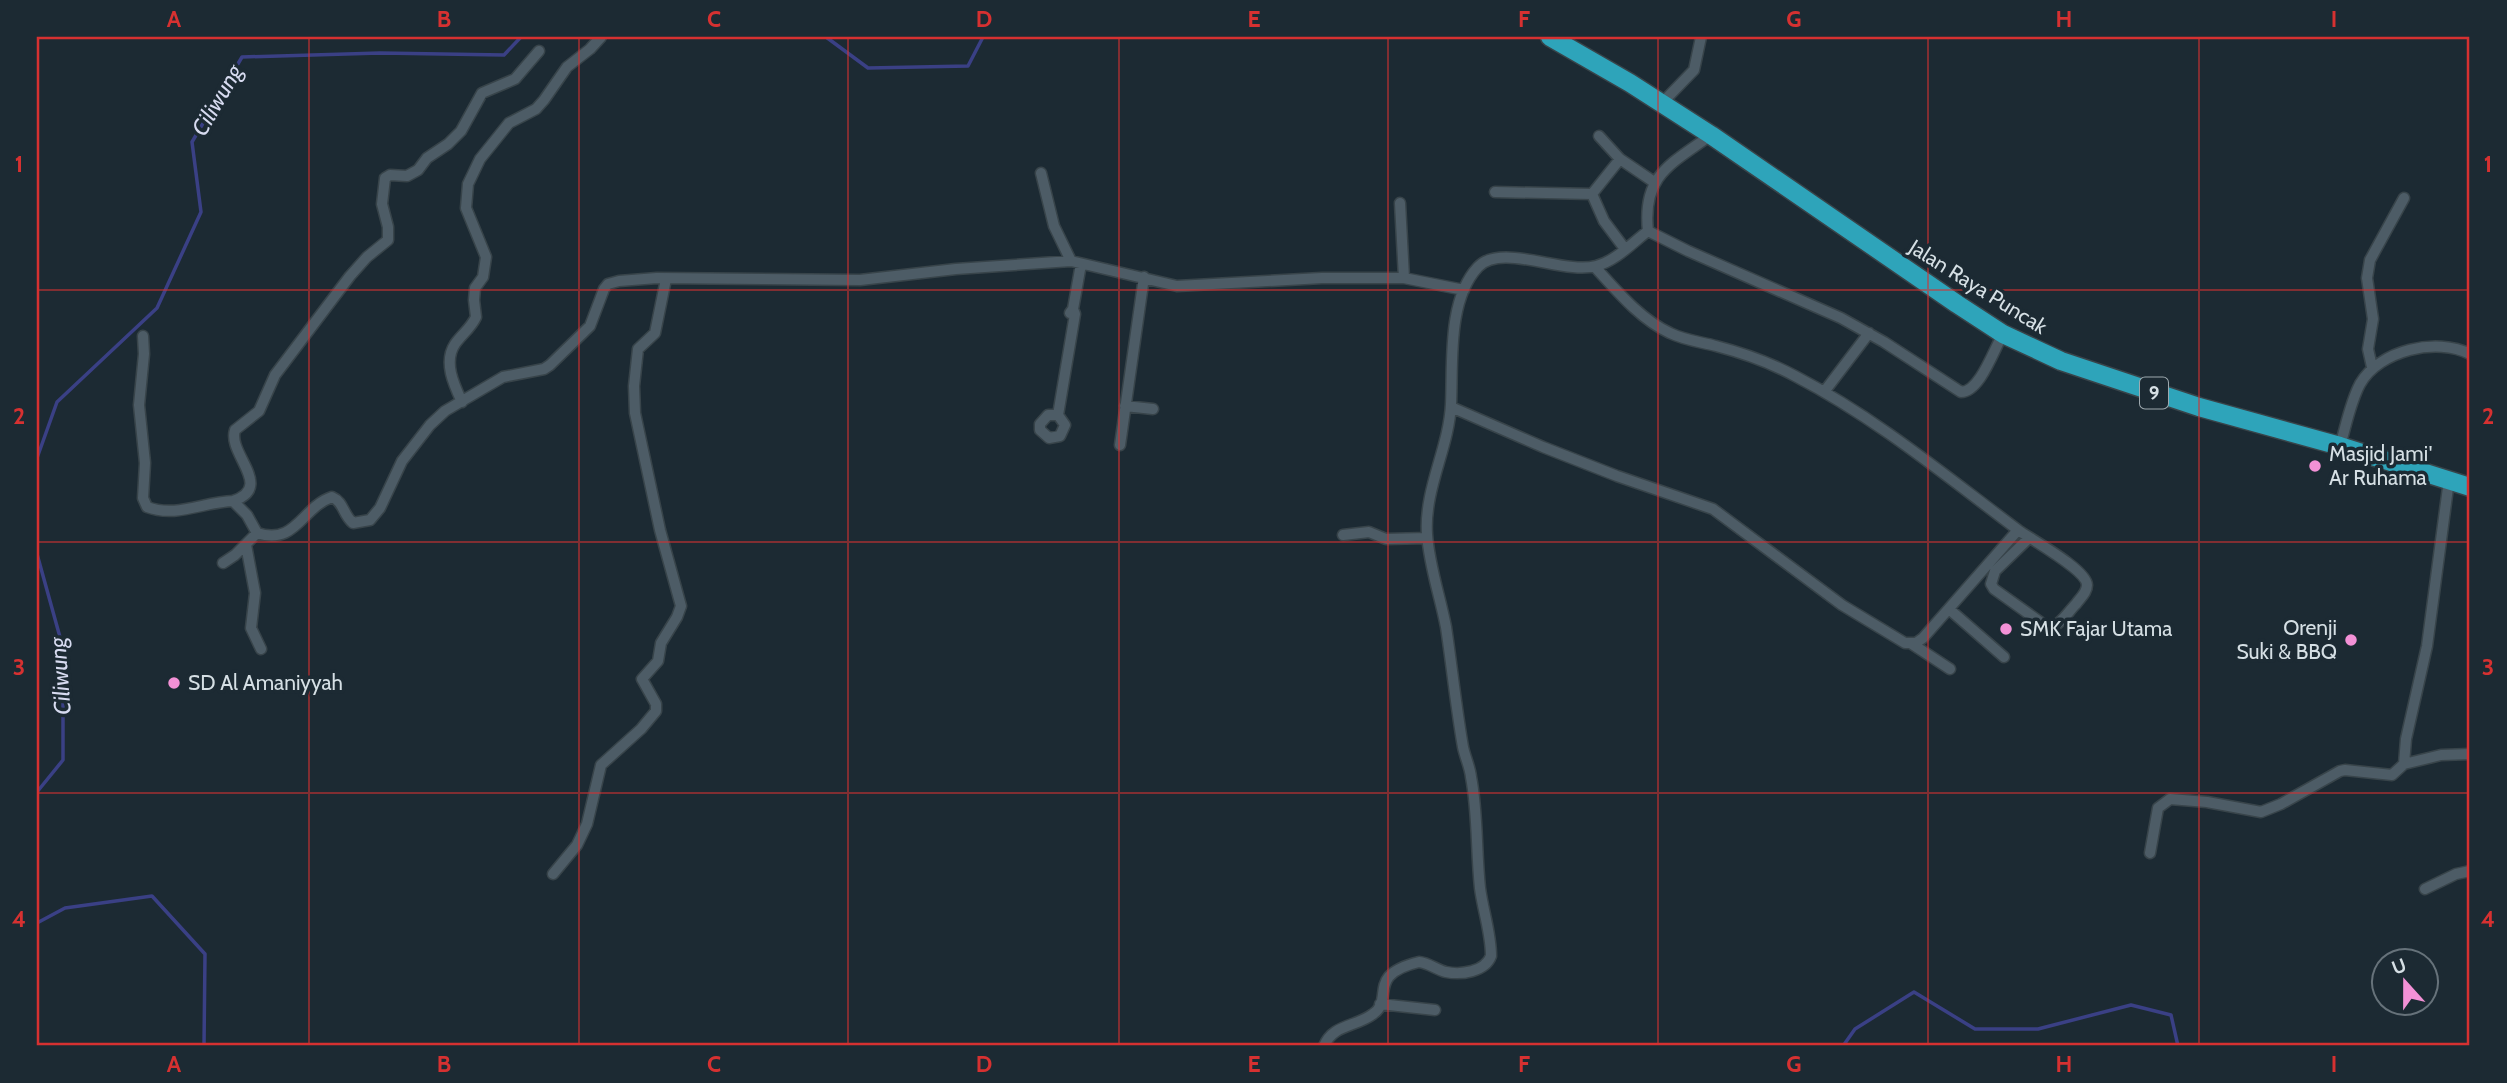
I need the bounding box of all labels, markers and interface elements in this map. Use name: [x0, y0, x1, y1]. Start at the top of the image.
text: A: [167, 5, 182, 33]
text: B: [437, 5, 451, 33]
text: C: [707, 5, 721, 33]
text: D: [976, 5, 992, 33]
text: E: [1247, 5, 1261, 33]
text: F: [1518, 5, 1530, 33]
text: G: [1786, 5, 1802, 33]
text: H: [2056, 5, 2072, 33]
text: I: [2331, 5, 2337, 33]
water label: Ciliwung: [185, 58, 249, 141]
text: 1: [15, 150, 23, 178]
text: 1: [2484, 150, 2492, 178]
street label: Jalan Raya Puncak: [1904, 234, 2052, 339]
road number: 9: [2140, 378, 2168, 408]
text: 2: [13, 402, 25, 430]
text: 2: [2482, 402, 2494, 430]
place label: Masjid Jami' Ar Ruhama: [2329, 441, 2432, 490]
marker: Masjid Jami' Ar Ruhama: [2307, 458, 2323, 474]
place label: Orenji Suki & BBQ: [2236, 615, 2337, 664]
place label: SMK Fajar Utama: [2020, 616, 2172, 642]
marker: SMK Fajar Utama: [1998, 621, 2014, 637]
marker: Orenji Suki & BBQ: [2343, 632, 2359, 648]
water label: Ciliwung: [43, 635, 77, 716]
text: 3: [13, 653, 25, 681]
text: 3: [2482, 653, 2494, 681]
place label: SD Al Amaniyyah: [188, 670, 343, 695]
marker: SD Al Amaniyyah: [166, 675, 182, 691]
text: 4: [12, 905, 26, 933]
text: 4: [2481, 905, 2495, 933]
north arrow: [2370, 946, 2440, 1016]
text: U: [2389, 953, 2410, 980]
text: A: [167, 1050, 182, 1078]
text: B: [437, 1050, 451, 1078]
text: C: [707, 1050, 721, 1078]
text: D: [976, 1050, 992, 1078]
text: E: [1247, 1050, 1261, 1078]
text: F: [1518, 1050, 1530, 1078]
text: G: [1786, 1050, 1802, 1078]
text: H: [2056, 1050, 2072, 1078]
text: I: [2331, 1050, 2337, 1078]

